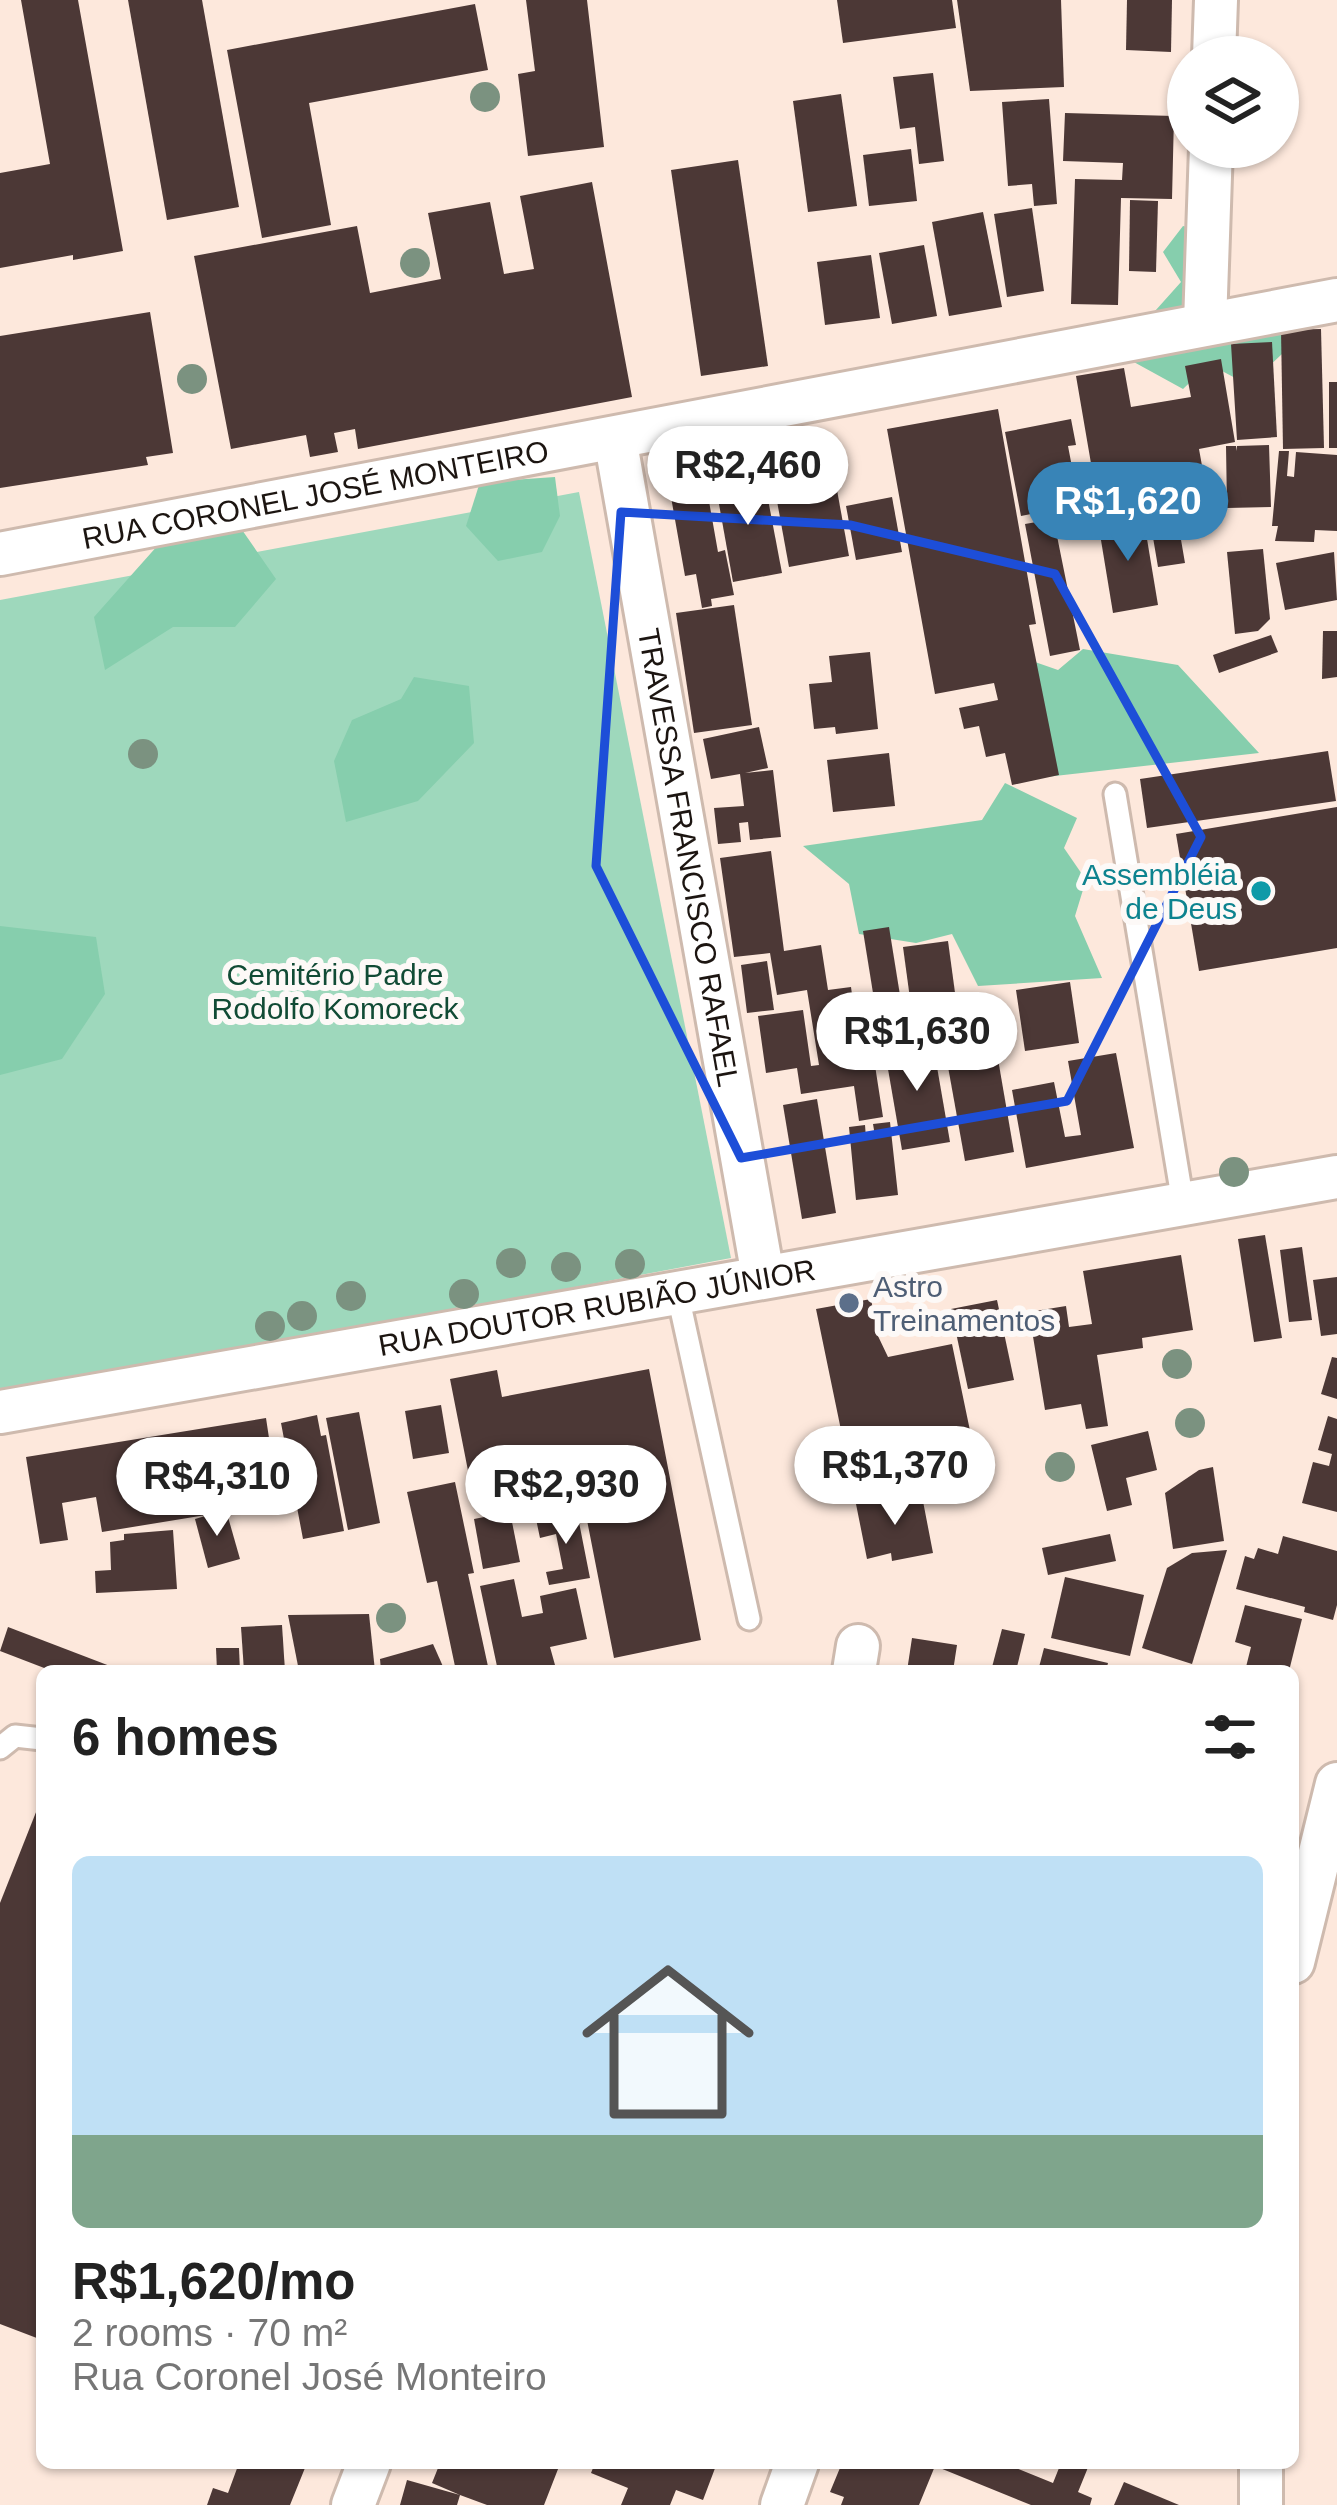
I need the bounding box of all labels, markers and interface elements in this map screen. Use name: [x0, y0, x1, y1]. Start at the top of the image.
map controls: [1167, 36, 1299, 168]
button: layers: [1167, 36, 1299, 168]
pin: R$2,460: [637, 426, 859, 528]
street label: RUA CORONEL JOSÉ MONTEIRO: [79, 434, 551, 555]
text: R$2,460: [674, 443, 822, 486]
pin: R$1,620: [1017, 462, 1239, 564]
text: R$1,620: [1054, 479, 1202, 522]
street label: TRAVESSA FRANCISCO RAFAEL: [632, 626, 746, 1089]
place label: Assembléia de Deus: [1082, 858, 1237, 925]
marker: Assembléia de Deus: [1248, 878, 1274, 904]
park label: Cemitério Padre Rodolfo Komoreck: [212, 958, 459, 1025]
pin: R$1,630: [806, 992, 1028, 1094]
text: R$1,630: [843, 1009, 991, 1052]
street label: RUA DOUTOR RUBIÃO JÚNIOR: [376, 1252, 818, 1362]
place label: Astro Treinamentos: [873, 1270, 1055, 1337]
marker: Astro Treinamentos: [836, 1290, 862, 1316]
pin: R$1,370: [784, 1426, 1006, 1528]
pin: R$4,310: [106, 1437, 328, 1539]
text: R$1,370: [821, 1443, 969, 1486]
pin: R$2,930: [455, 1445, 677, 1547]
text: R$4,310: [143, 1454, 291, 1497]
text: R$2,930: [492, 1462, 640, 1505]
icon: filters: [1197, 1704, 1263, 1770]
text: 6 homes: [72, 1709, 279, 1766]
icon: home: [560, 1934, 776, 2150]
text: R$1,620/mo: [72, 2253, 356, 2310]
text: 2 rooms · 70 m²: [72, 2311, 347, 2354]
text: Rua Coronel José Monteiro: [72, 2355, 547, 2398]

